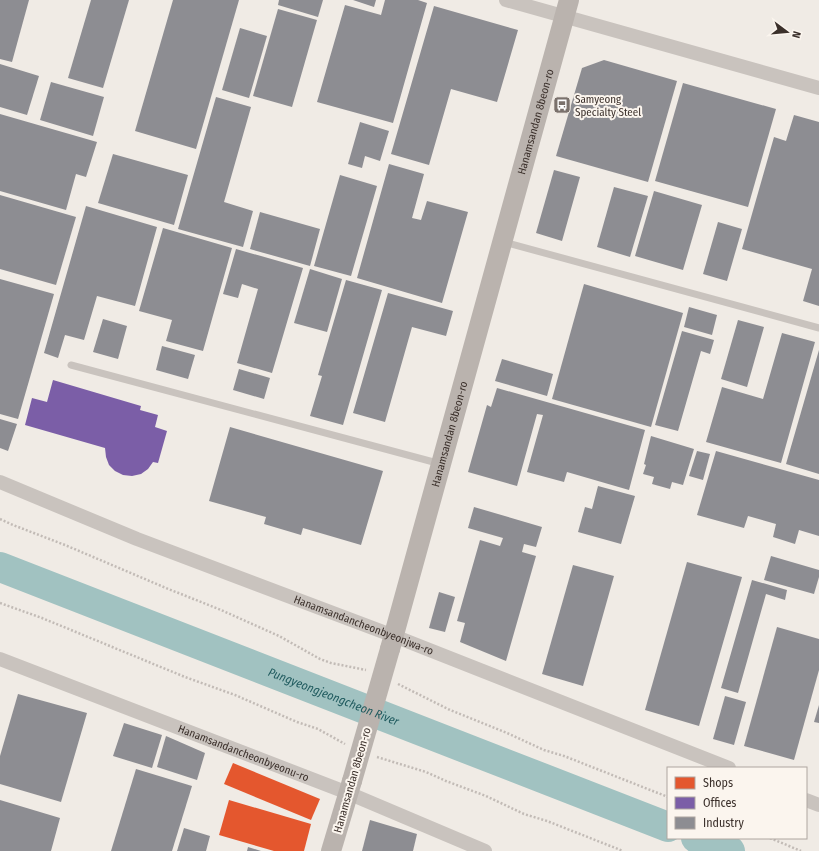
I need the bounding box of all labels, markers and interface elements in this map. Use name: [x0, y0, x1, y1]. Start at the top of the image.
north arrow: [767, 12, 807, 52]
text: N: [789, 30, 803, 40]
street label: Hanamsandan 8beon-ro: [515, 67, 557, 176]
place label: Samyeong Specialty Steel: [575, 93, 641, 119]
bus stop icon: Samyeong Specialty Steel: [552, 95, 572, 115]
street label: Hanamsandan 8beon-ro: [429, 380, 471, 488]
street label: Hanamsandancheonbyeonjwa-ro: [292, 593, 436, 658]
water label: Pungyeongjeongcheon River: [266, 665, 402, 729]
street label: Hanamsandancheonbyeonu-ro: [176, 722, 311, 784]
street label: Hanamsandan 8beon-ro: [331, 726, 374, 834]
legend: [667, 767, 807, 839]
text: Shops: [703, 776, 733, 790]
text: Offices: [703, 796, 736, 810]
text: Industry: [703, 816, 744, 830]

